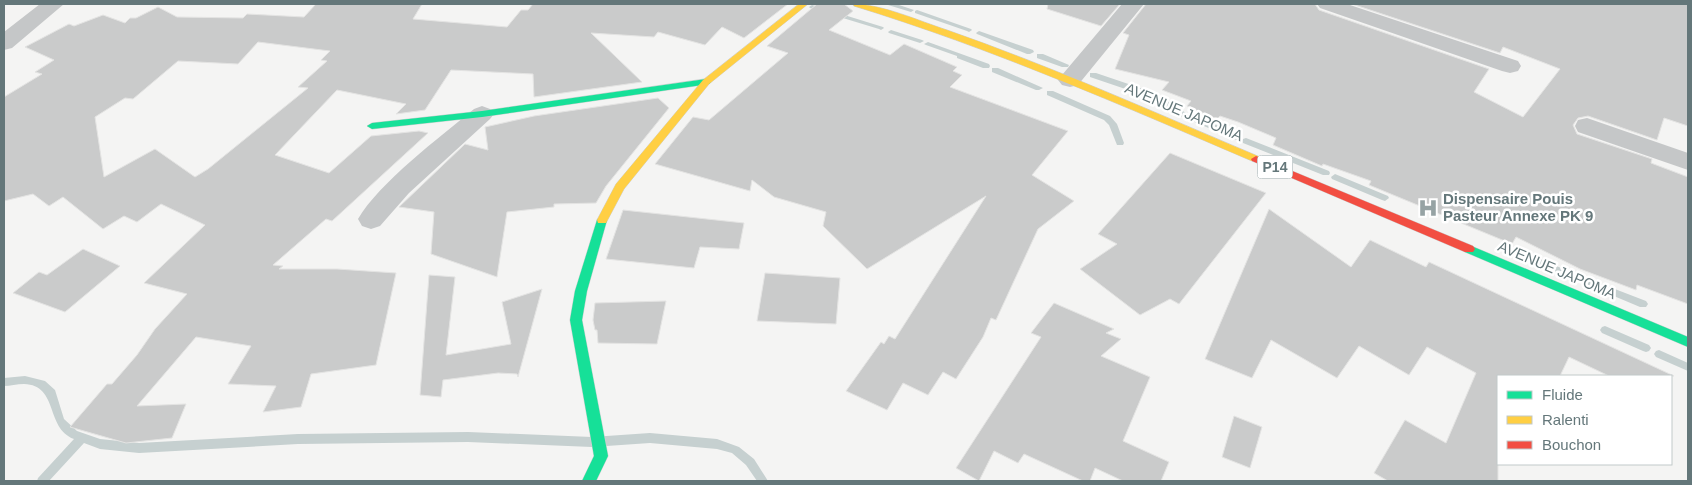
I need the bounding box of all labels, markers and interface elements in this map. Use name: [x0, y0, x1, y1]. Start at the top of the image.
street label: AVENUE JAPOMA: [1123, 79, 1246, 144]
road number: P14: [1258, 156, 1292, 178]
place label: Dispensaire Pouis Pasteur Annexe PK 9: [1443, 190, 1593, 224]
hospital icon: Dispensaire Pouis Pasteur Annexe PK 9: [1417, 197, 1439, 219]
street label: AVENUE JAPOMA: [1496, 237, 1619, 302]
legend: [1497, 375, 1672, 465]
text: Fluide: [1542, 386, 1583, 403]
text: Ralenti: [1542, 411, 1589, 428]
text: Bouchon: [1542, 436, 1601, 453]

